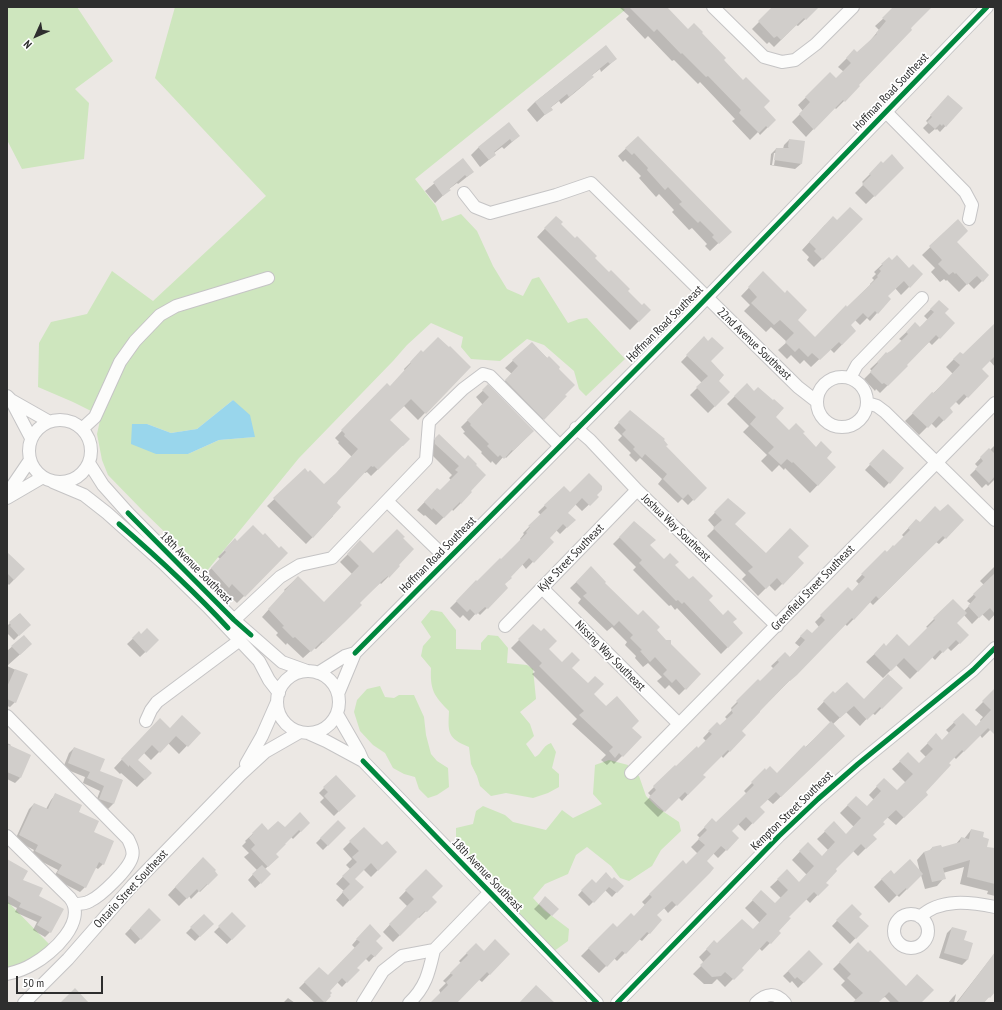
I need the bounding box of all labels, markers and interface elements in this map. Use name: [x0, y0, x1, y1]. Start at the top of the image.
north arrow: [16, 16, 56, 56]
text: N: [20, 37, 35, 52]
street label: Hoffman Road Southeast: [850, 50, 932, 134]
street label: Hoffman Road Southeast: [624, 283, 706, 365]
street label: 22nd Avenue Southeast: [714, 305, 794, 383]
street label: Joshua Way Southeast: [638, 491, 714, 565]
street label: Hoffman Road Southeast: [397, 514, 479, 596]
street label: Kyle Street Southeast: [535, 521, 607, 595]
street label: 18th Avenue Southeast: [157, 529, 235, 607]
street label: Greenfield Street Southeast: [768, 542, 858, 634]
street label: Nissing Way Southeast: [572, 618, 648, 694]
street label: Kempton Street Southeast: [748, 768, 836, 854]
street label: 18th Avenue Southeast: [448, 835, 526, 915]
street label: Ontario Street Southeast: [91, 847, 171, 931]
scale bar: [18, 968, 105, 994]
text: 50 m: [23, 975, 44, 990]

